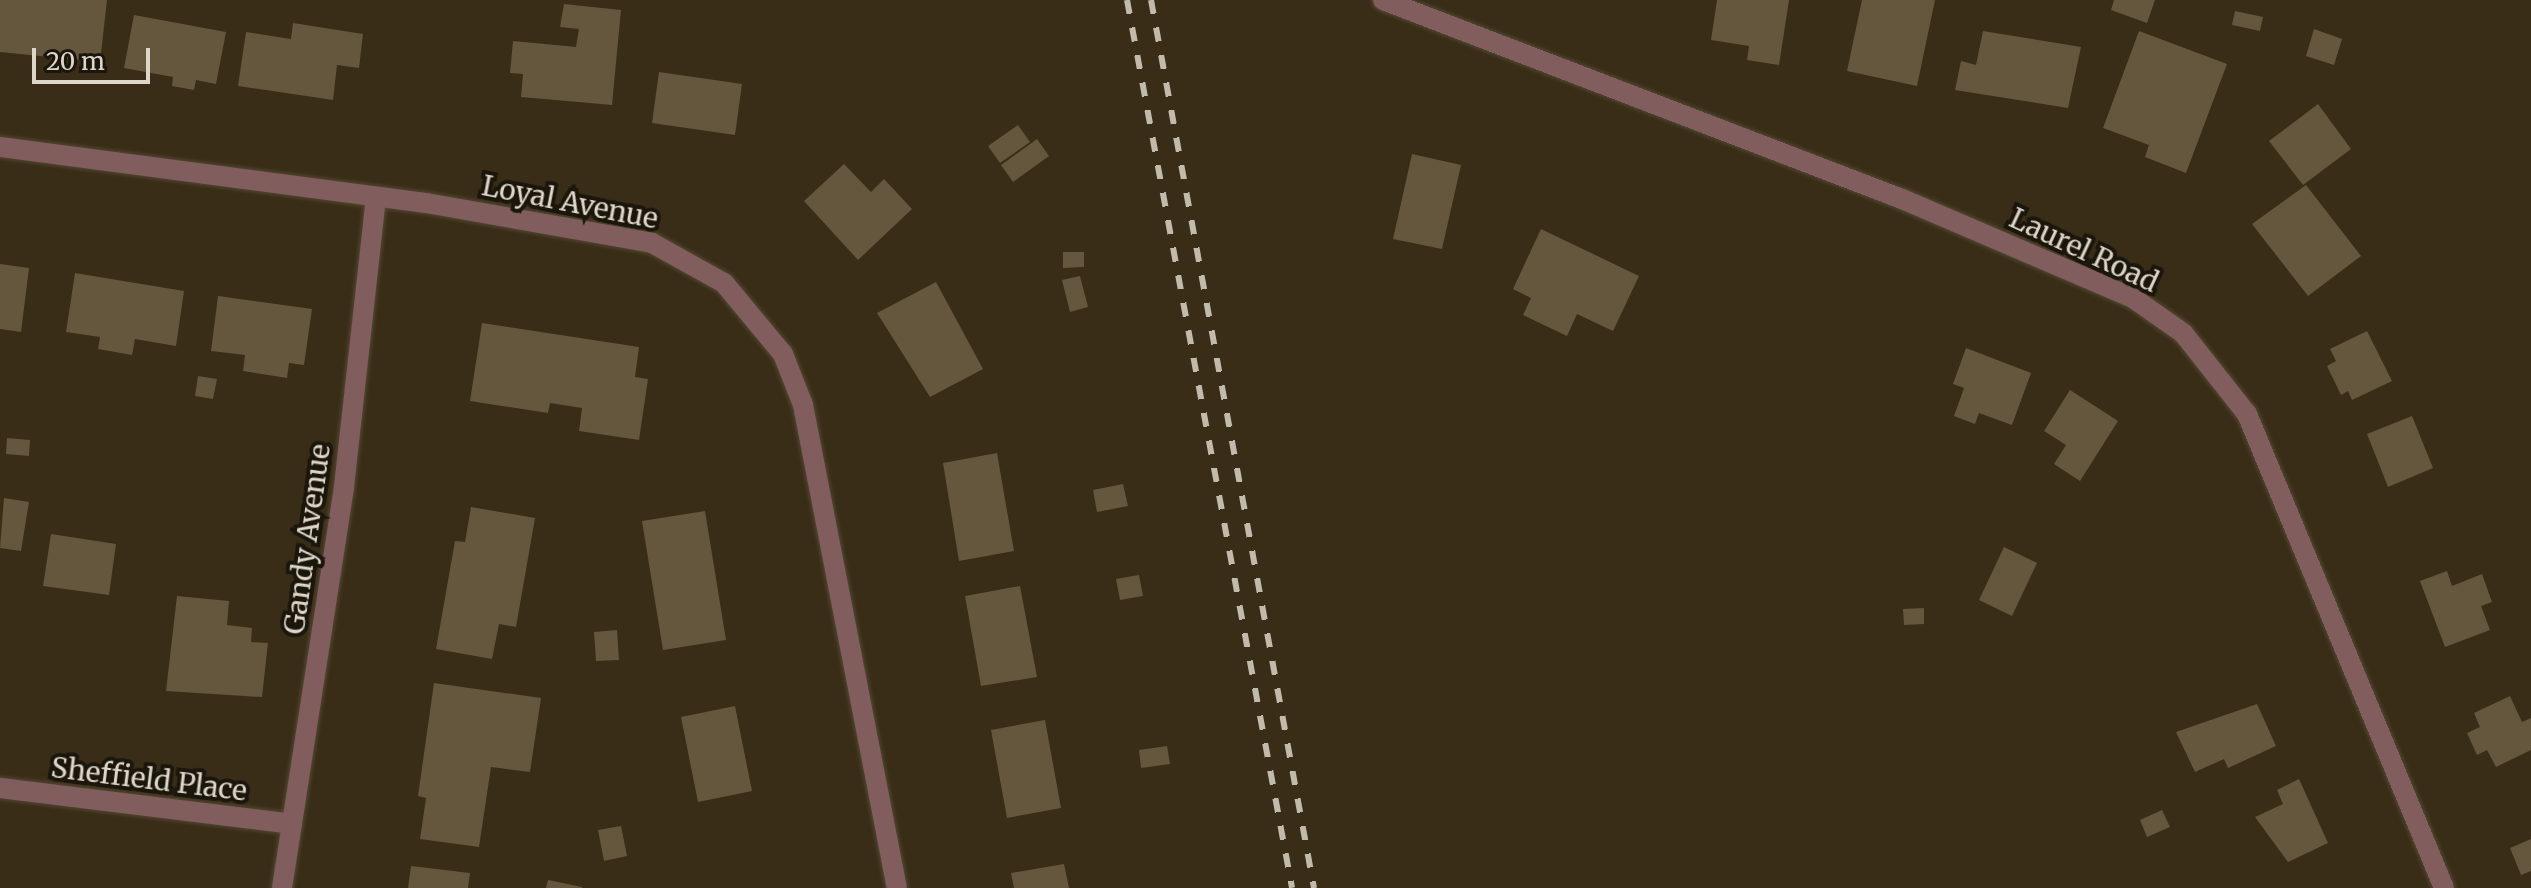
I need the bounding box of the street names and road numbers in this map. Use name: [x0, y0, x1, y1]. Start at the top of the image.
street label: Loyal Avenue: [479, 168, 661, 236]
street label: Laurel Road: [2004, 201, 2164, 299]
street label: Gandy Avenue: [277, 442, 337, 636]
street label: Sheffield Place: [49, 750, 249, 808]

